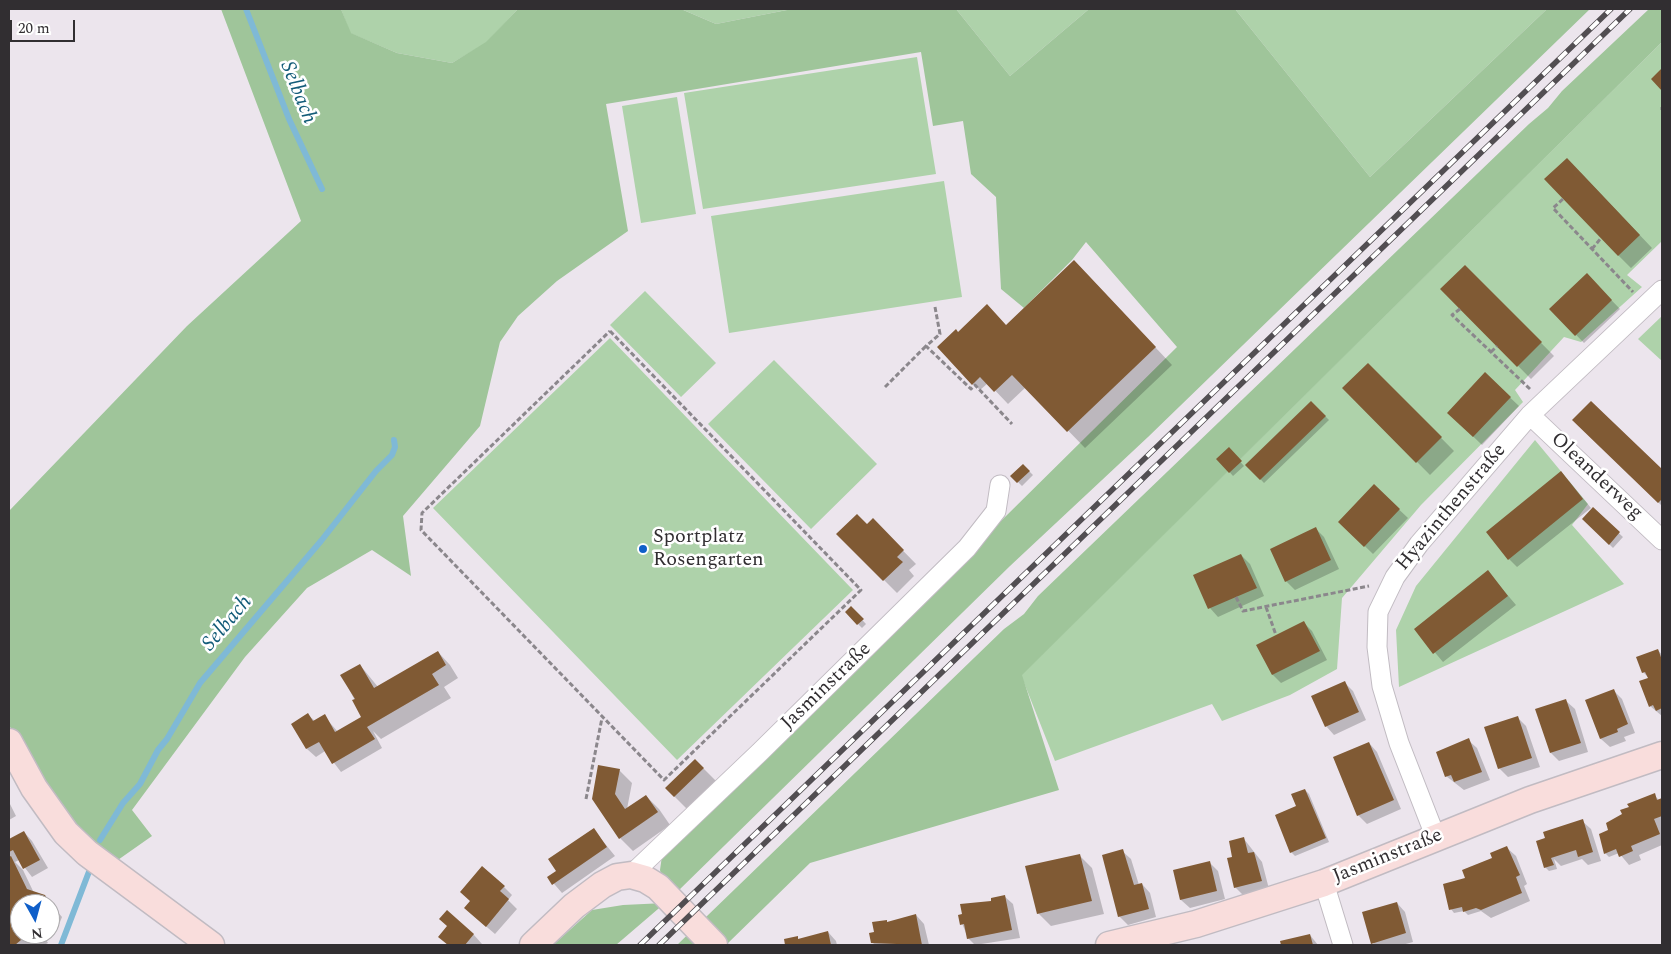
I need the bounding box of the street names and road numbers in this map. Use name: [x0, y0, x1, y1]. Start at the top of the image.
street label: Oleanderweg: [1545, 428, 1647, 526]
street label: Hyazinthenstraße: [1392, 440, 1512, 576]
street label: Jasminstraße: [777, 638, 877, 736]
street label: Jasminstraße: [1330, 824, 1446, 890]

